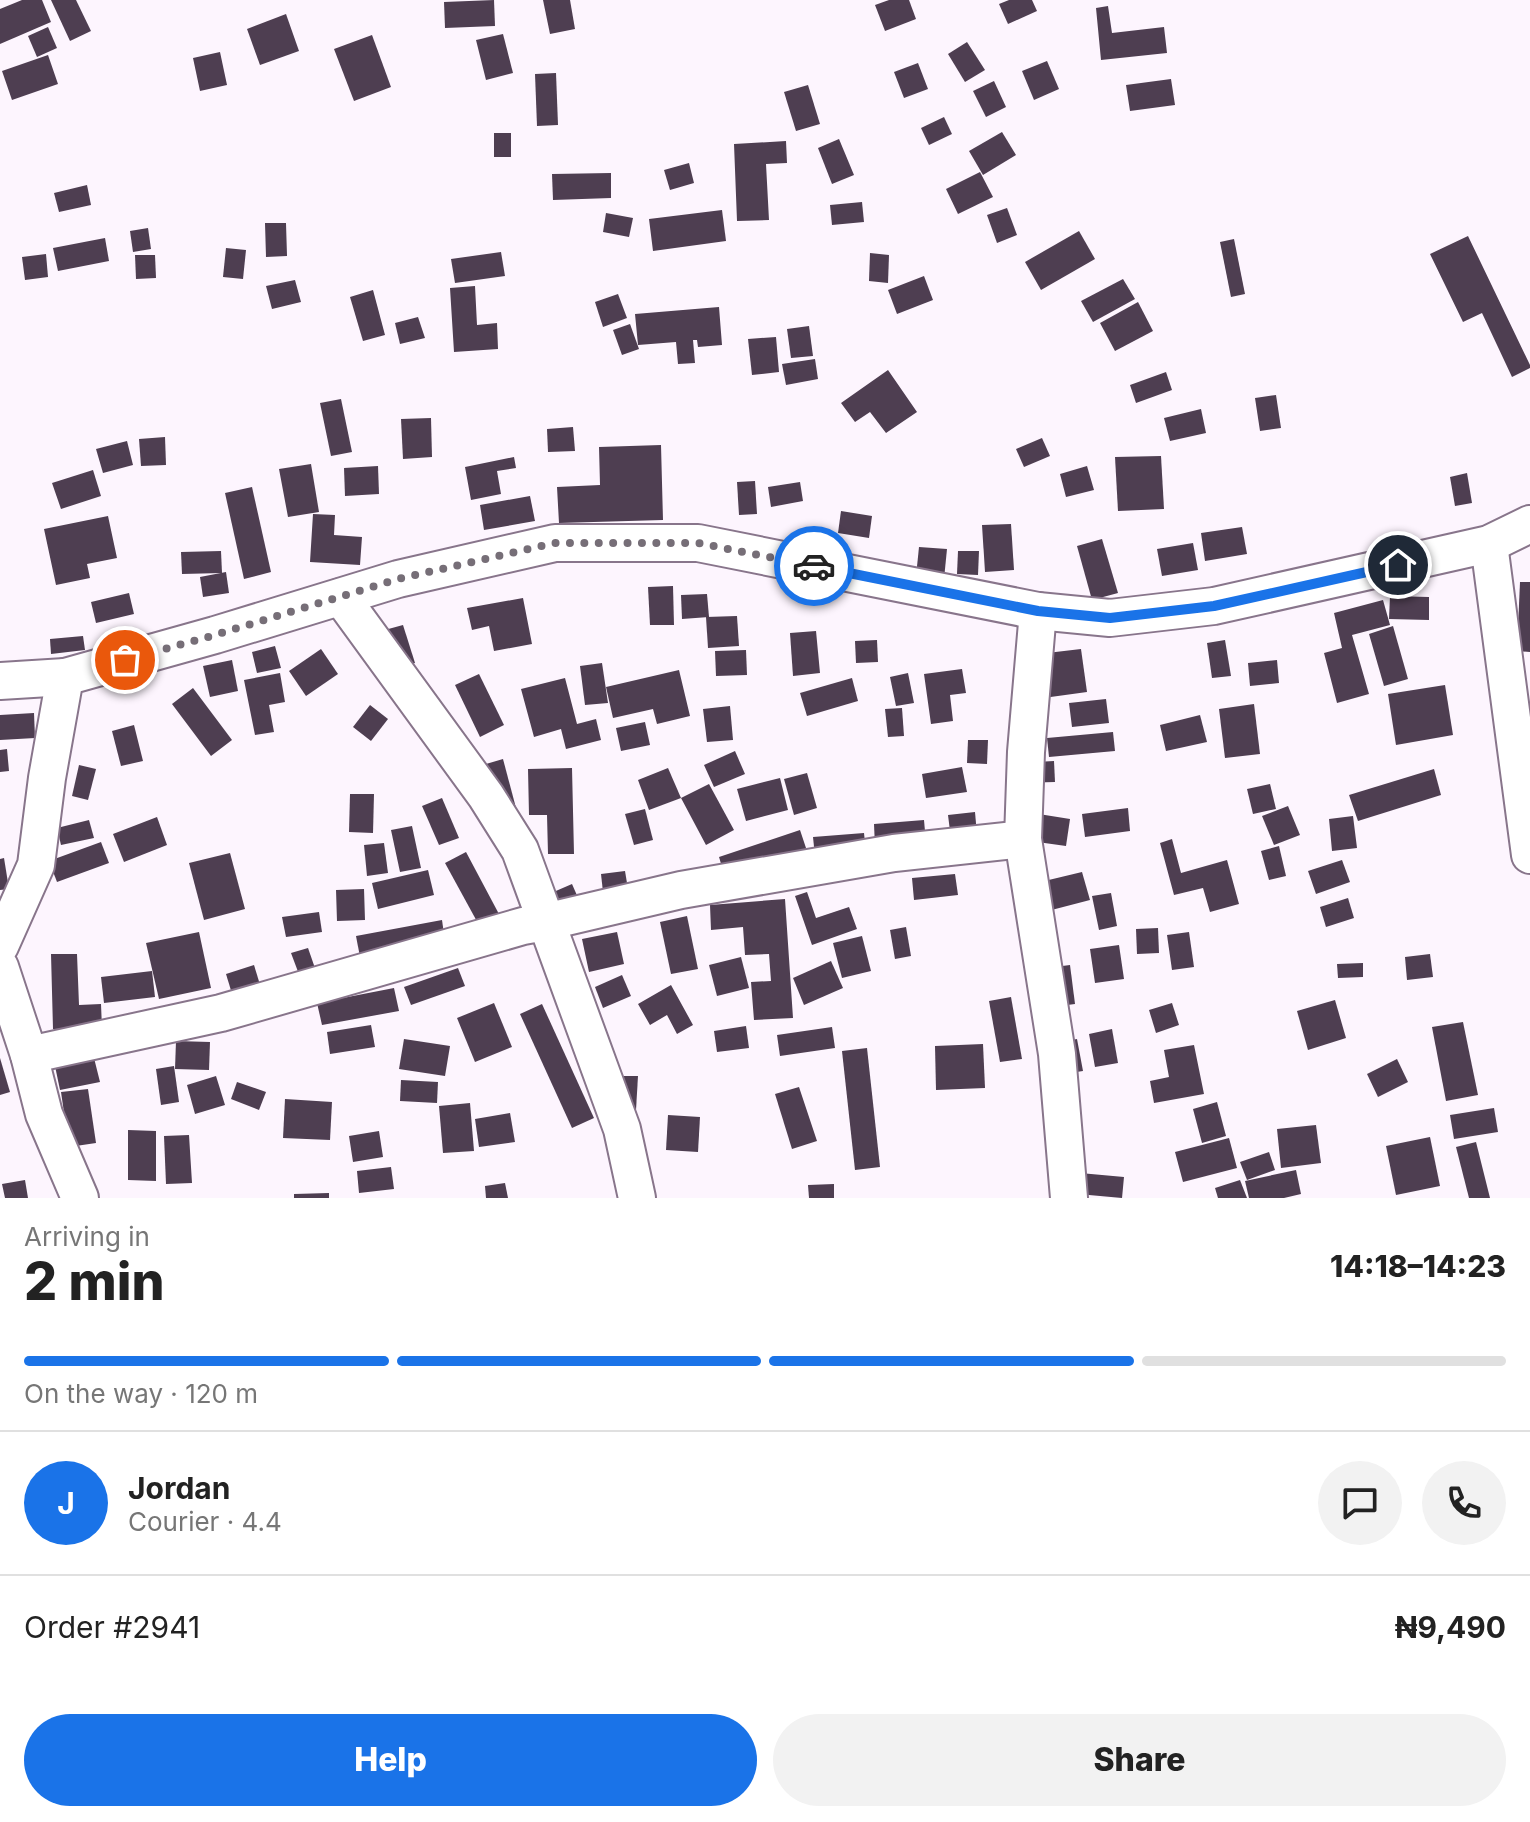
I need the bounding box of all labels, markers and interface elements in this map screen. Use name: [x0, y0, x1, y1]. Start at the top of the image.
courier: [774, 526, 854, 606]
pin: [1364, 531, 1432, 599]
icon: home: [1376, 543, 1420, 587]
icon: car: [792, 544, 836, 588]
pin: [91, 626, 159, 694]
icon: bag: [103, 638, 147, 682]
text: Arriving in: [24, 1221, 150, 1252]
text: 14:18–14:23: [1330, 1248, 1506, 1284]
text: 2 min: [24, 1250, 165, 1313]
text: On the way · 120 m: [24, 1378, 258, 1409]
button: chat: [1318, 1461, 1402, 1545]
button: phone: [1422, 1461, 1506, 1545]
text: Jordan: [128, 1470, 230, 1506]
text: J: [57, 1485, 75, 1521]
text: Courier · 4.4: [128, 1506, 282, 1537]
text: Order #2941: [24, 1609, 200, 1645]
text: ₦9,490: [1395, 1609, 1506, 1645]
button: Help: [24, 1714, 757, 1806]
button: Share: [773, 1714, 1506, 1806]

